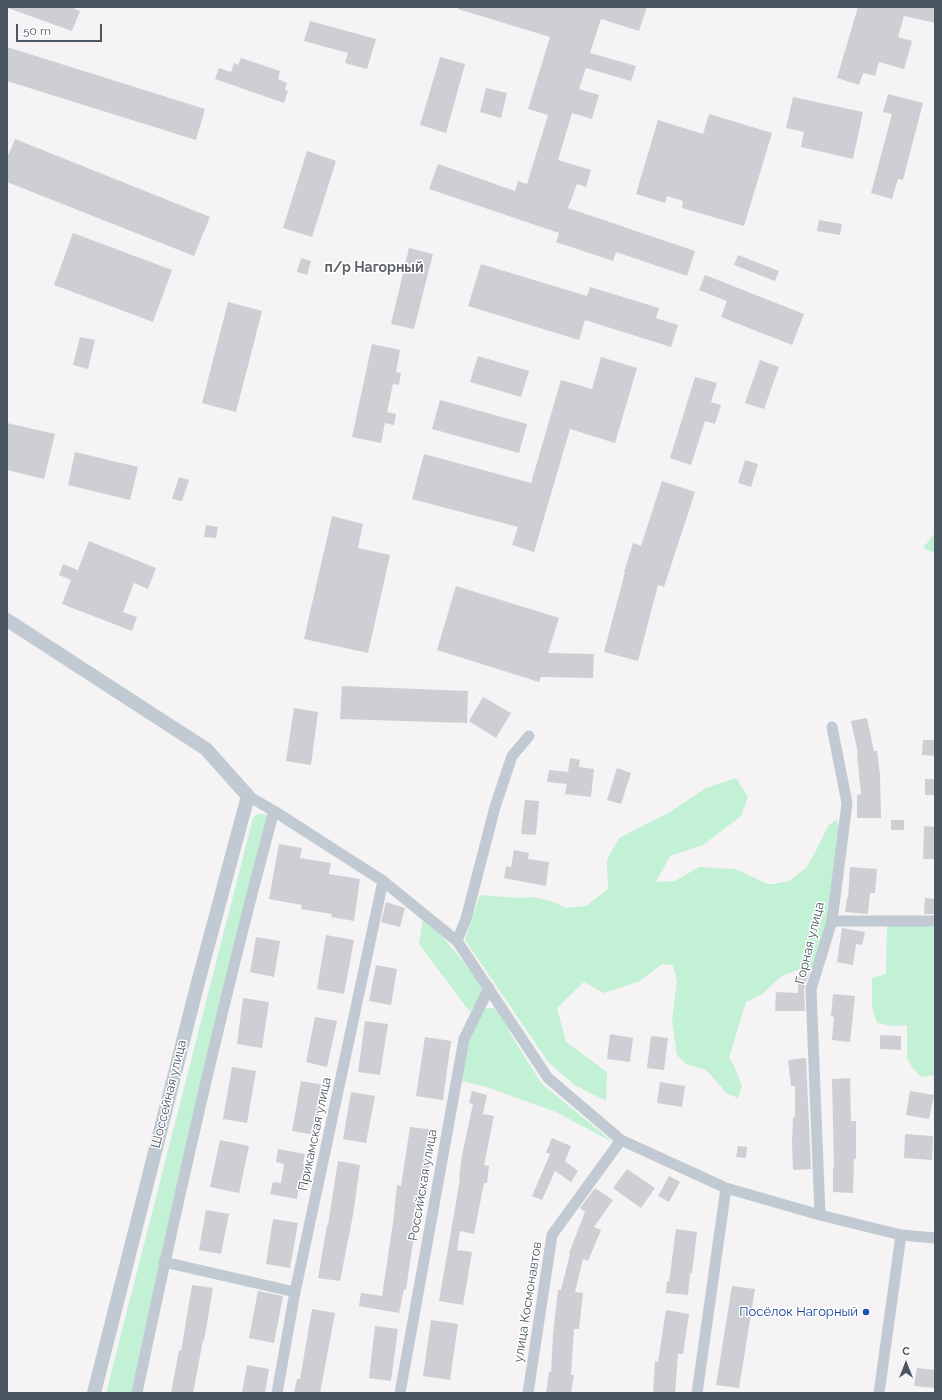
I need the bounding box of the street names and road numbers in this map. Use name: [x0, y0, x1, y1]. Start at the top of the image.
street label: Горная улица: [792, 900, 828, 986]
street label: Шоссейная улица: [148, 1038, 190, 1150]
street label: Прикамская улица: [295, 1076, 335, 1192]
street label: Российская улица: [405, 1128, 441, 1242]
street label: улица Космонавтов: [511, 1240, 545, 1364]

